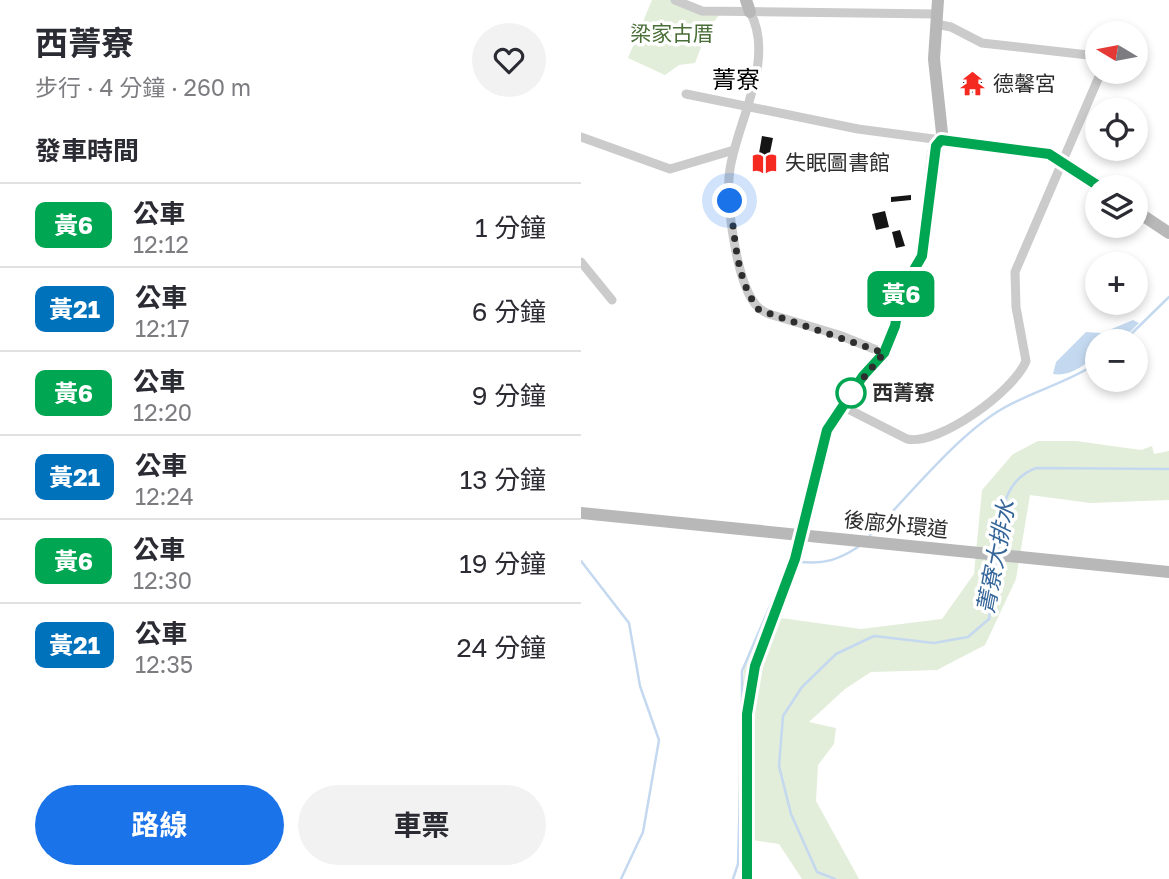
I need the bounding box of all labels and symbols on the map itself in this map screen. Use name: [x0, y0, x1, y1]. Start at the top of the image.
park label: 梁家古厝: [630, 20, 714, 46]
north arrow: [1085, 21, 1148, 84]
district label: 菁寮: [712, 64, 760, 93]
temple icon: 德馨宮: [959, 70, 987, 98]
place label: 德馨宮: [993, 70, 1056, 96]
library icon: 失眠圖書館: [751, 149, 779, 177]
place label: 失眠圖書館: [785, 149, 890, 175]
your location: [712, 183, 747, 218]
line badge: 黃6: [869, 271, 933, 317]
marker: 西菁寮: [836, 378, 866, 408]
place label: 西菁寮: [872, 379, 935, 405]
water label: 菁寮大排水: [970, 497, 1020, 616]
street label: 後廍外環道: [843, 506, 950, 542]

